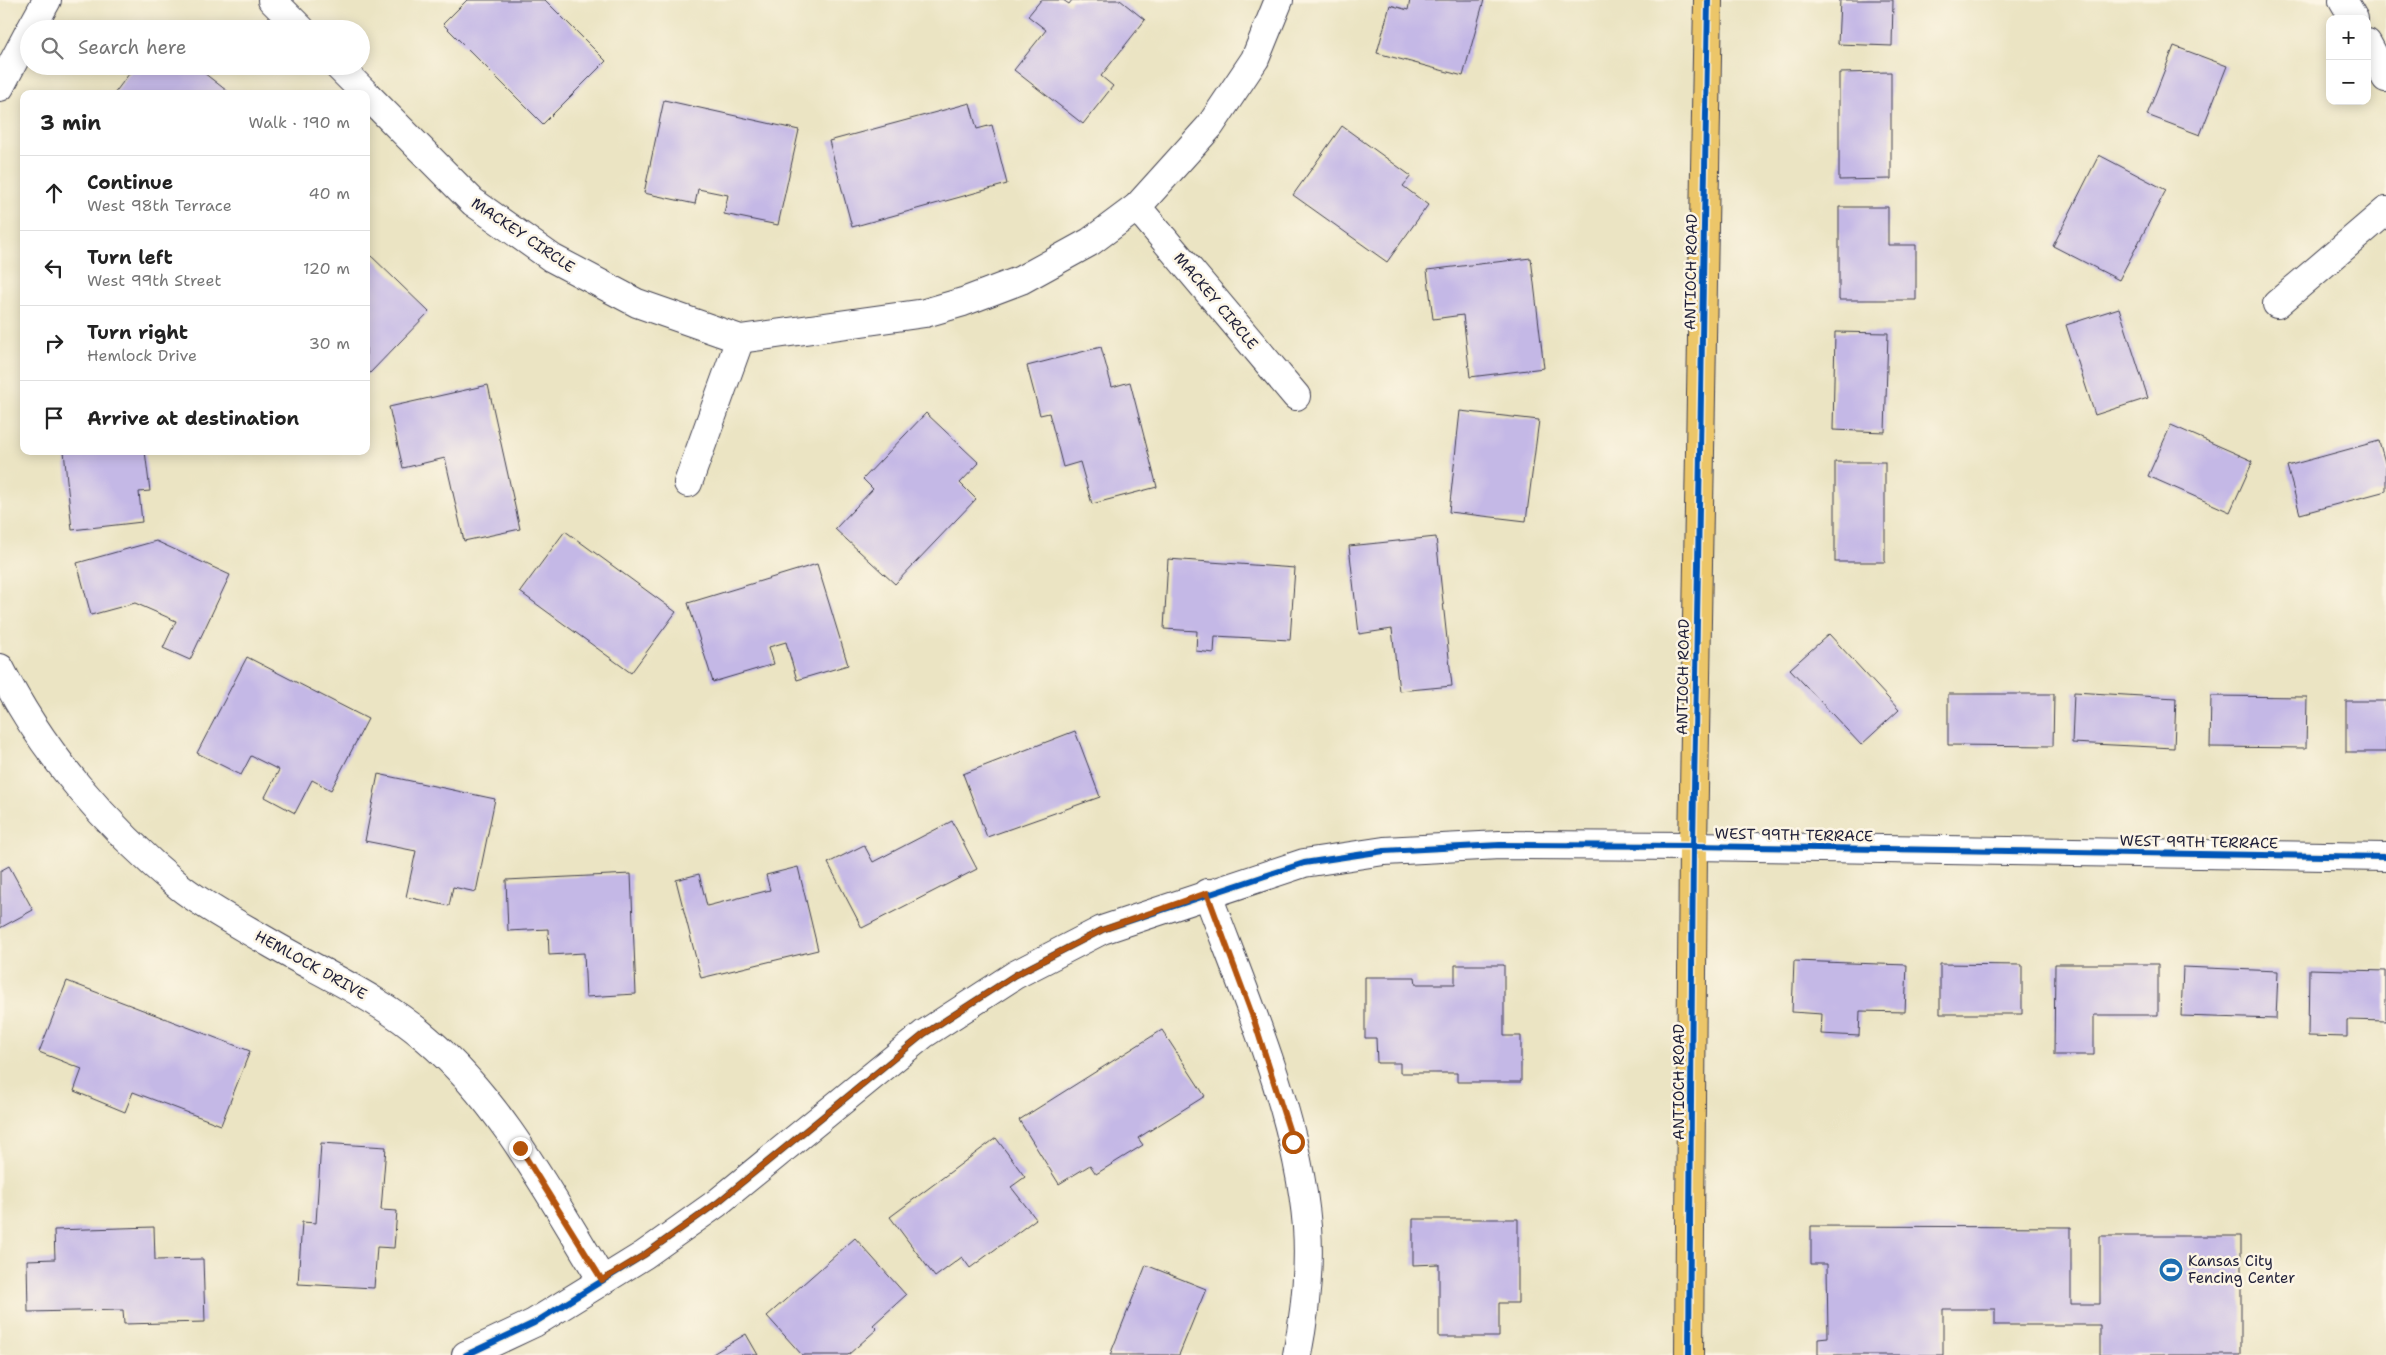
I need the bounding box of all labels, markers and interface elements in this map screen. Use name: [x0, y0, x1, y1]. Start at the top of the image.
map controls: [2326, 15, 2371, 105]
button: +: [2326, 15, 2371, 60]
search box: [20, 20, 370, 75]
icon: search: [38, 34, 66, 62]
text: Search here: [78, 35, 187, 60]
button: −: [2326, 60, 2371, 105]
text: 3 min: [40, 109, 101, 137]
text: Walk · 190 m: [248, 112, 350, 133]
text: Continue: [87, 170, 173, 195]
icon: ahead: [40, 179, 68, 207]
text: 40 m: [308, 183, 350, 204]
street label: MACKEY CIRCLE: [467, 193, 579, 277]
text: West 98th Terrace: [87, 195, 232, 216]
street label: ANTIOCH ROAD: [1680, 214, 1702, 330]
text: Turn left: [87, 245, 173, 270]
street label: MACKEY CIRCLE: [1170, 248, 1262, 354]
icon: left: [40, 254, 68, 282]
text: 120 m: [303, 258, 350, 279]
text: West 99th Street: [87, 270, 221, 291]
text: Turn right: [87, 320, 188, 345]
icon: right: [40, 329, 68, 357]
text: 30 m: [309, 333, 350, 354]
text: Hemlock Drive: [87, 345, 197, 366]
icon: arrive: [40, 404, 68, 432]
text: Arrive at destination: [87, 406, 299, 431]
street label: ANTIOCH ROAD: [1672, 619, 1694, 735]
street label: WEST 99TH TERRACE: [1714, 824, 1874, 846]
street label: WEST 99TH TERRACE: [2119, 831, 2279, 853]
street label: HEMLOCK DRIVE: [251, 926, 371, 1004]
street label: ANTIOCH ROAD: [1669, 1024, 1689, 1140]
route start: [1282, 1131, 1305, 1154]
route end: [509, 1137, 532, 1160]
place label: Kansas City Fencing Center: [2188, 1251, 2295, 1288]
sports icon: Kansas City Fencing Center: [2158, 1257, 2184, 1283]

